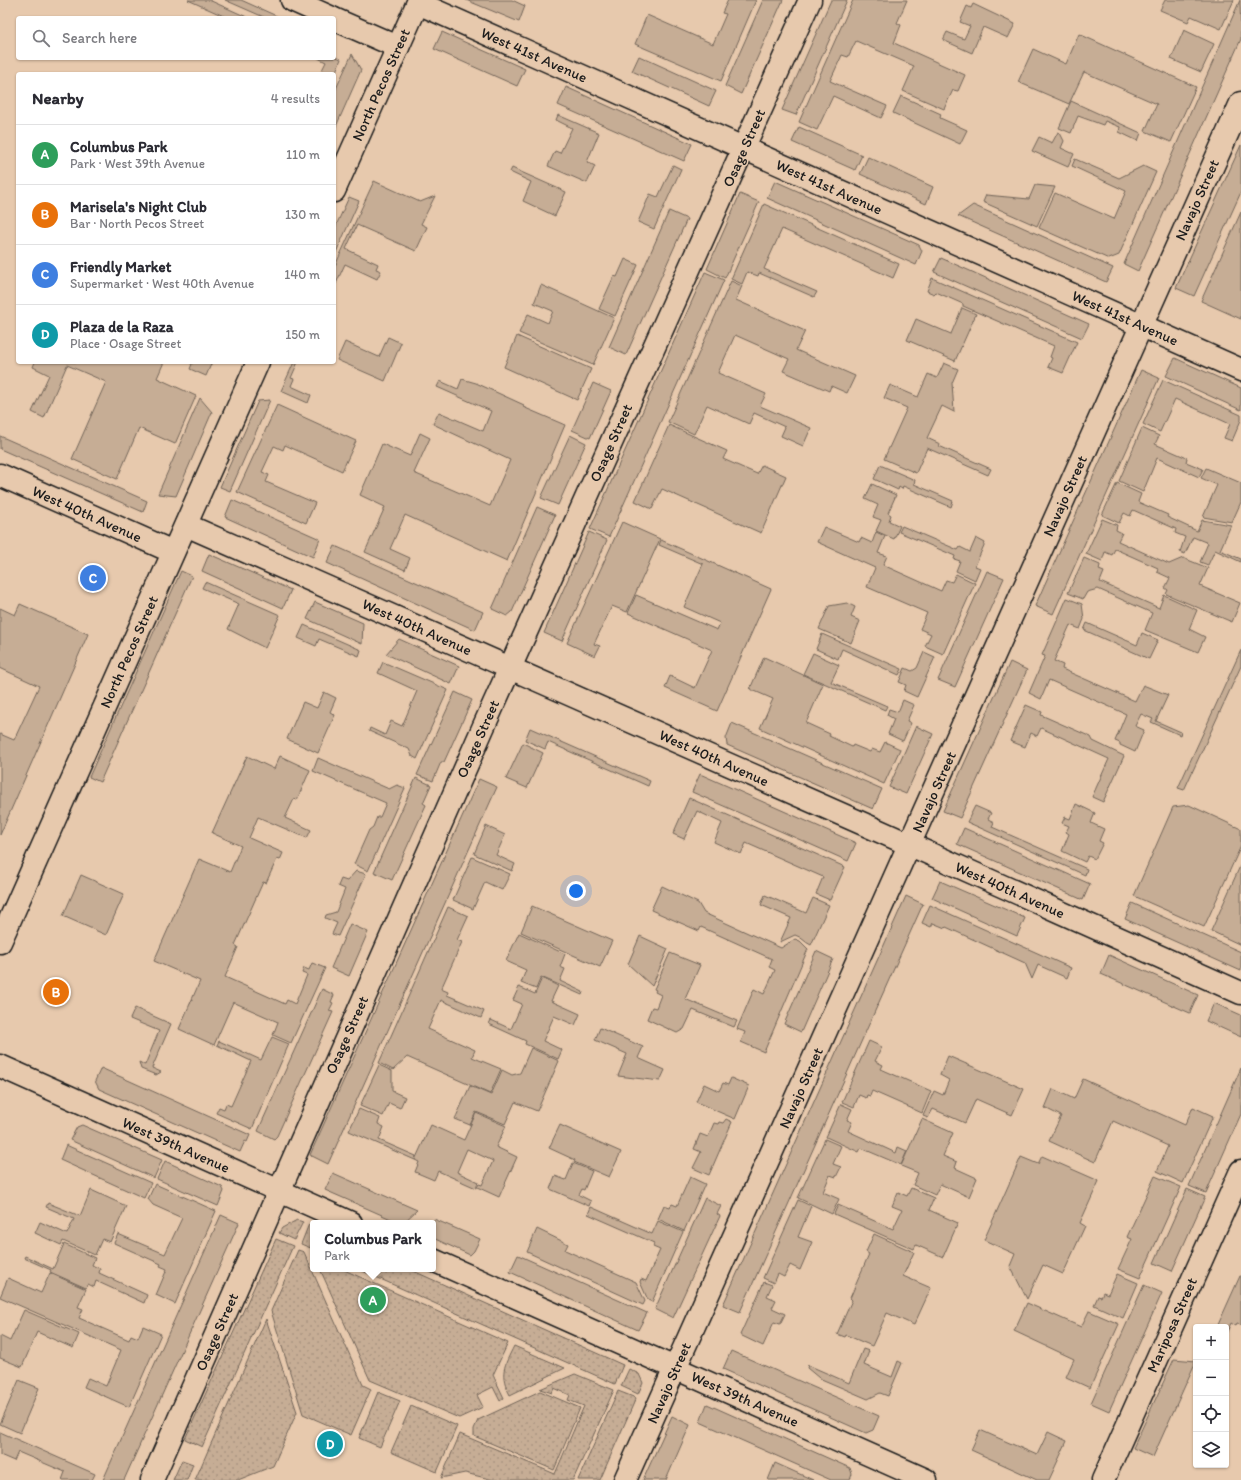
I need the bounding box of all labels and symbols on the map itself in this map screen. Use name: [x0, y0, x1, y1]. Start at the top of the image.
street label: West 41st Avenue: [478, 23, 590, 87]
street label: North Pecos Street: [348, 26, 414, 144]
street label: Osage Street: [719, 106, 769, 190]
street label: West 41st Avenue: [773, 155, 885, 219]
street label: Navajo Street: [1171, 156, 1223, 243]
street label: West 41st Avenue: [1069, 286, 1181, 350]
street label: Osage Street: [586, 401, 636, 485]
street label: Navajo Street: [1039, 452, 1091, 539]
street label: West 40th Avenue: [29, 482, 145, 546]
pin: C: [80, 563, 106, 593]
street label: North Pecos Street: [96, 593, 162, 711]
street label: West 40th Avenue: [359, 595, 475, 659]
street label: Osage Street: [453, 697, 503, 781]
street label: West 40th Avenue: [656, 726, 772, 790]
street label: Navajo Street: [908, 748, 960, 835]
street label: West 40th Avenue: [952, 858, 1068, 922]
your location: [566, 881, 586, 901]
pin: B: [43, 977, 69, 1007]
street label: Osage Street: [322, 993, 372, 1077]
street label: Navajo Street: [775, 1044, 827, 1131]
street label: West 39th Avenue: [119, 1113, 233, 1177]
street label: Mariposa Street: [1143, 1274, 1201, 1375]
pin: A: [360, 1285, 386, 1315]
street label: Osage Street: [192, 1290, 242, 1374]
street label: Navajo Street: [643, 1339, 695, 1426]
street label: West 39th Avenue: [688, 1367, 802, 1431]
pin: D: [317, 1429, 343, 1459]

